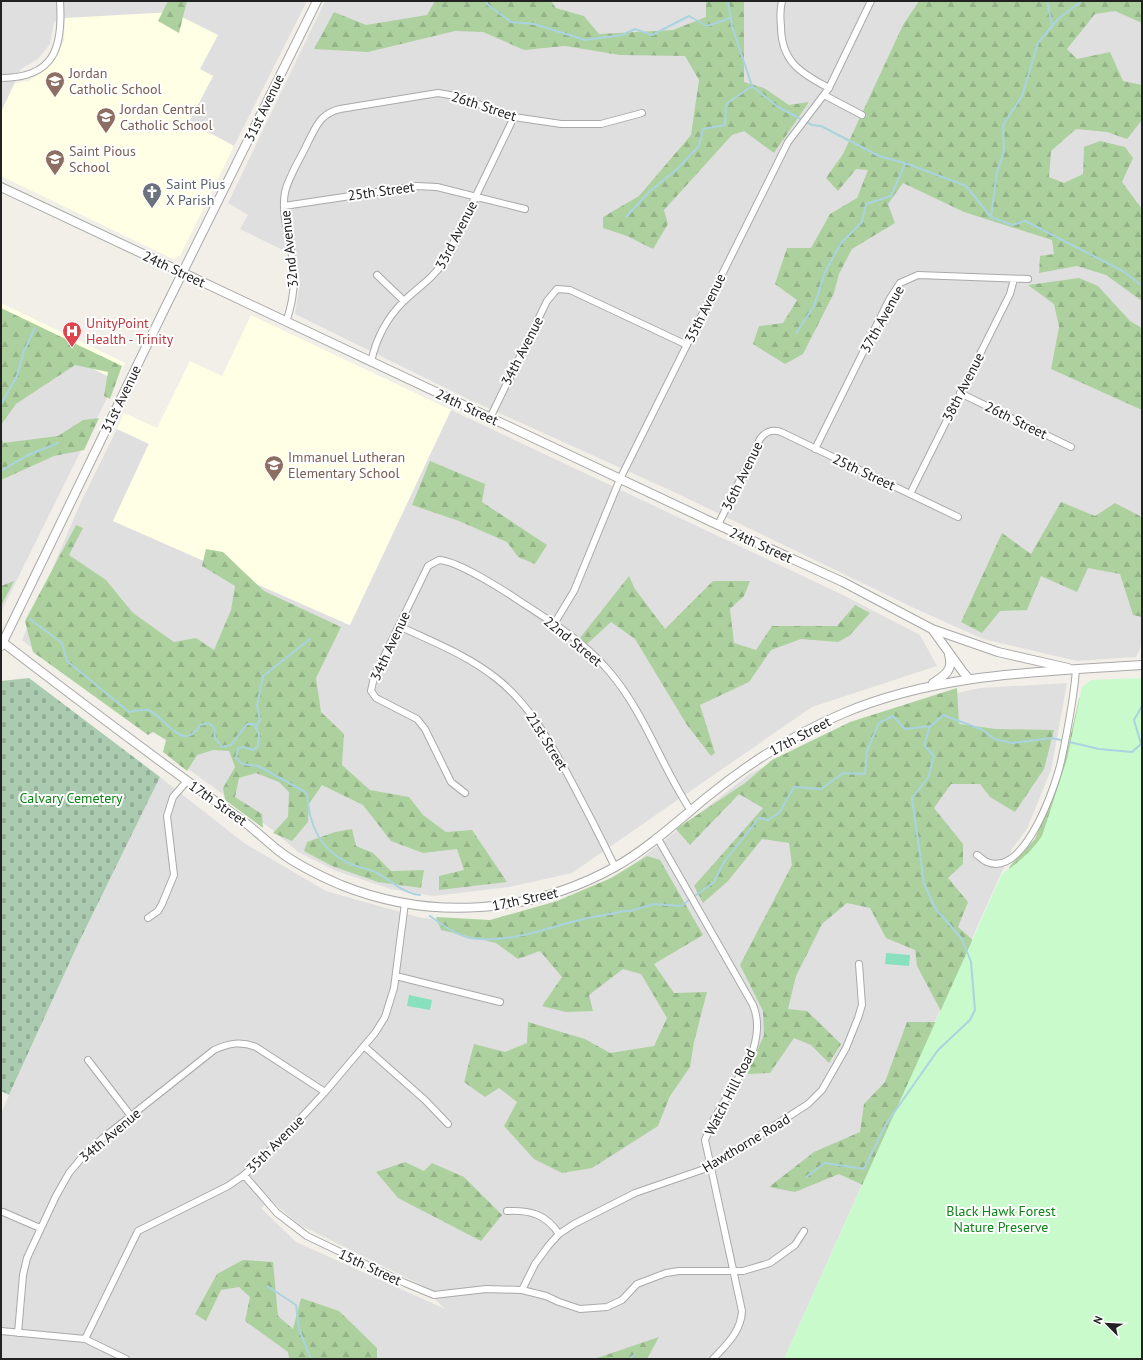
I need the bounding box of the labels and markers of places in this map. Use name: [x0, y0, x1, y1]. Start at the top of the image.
place label: Jordan Catholic School: [68, 64, 162, 98]
school or university icon: Jordan Catholic School: [44, 70, 66, 98]
place label: Jordan Central Catholic School: [119, 100, 213, 134]
school or university icon: Jordan Central Catholic School: [95, 106, 117, 134]
place label: Saint Pious School: [69, 142, 136, 176]
school or university icon: Saint Pious School: [44, 148, 66, 176]
place label: Saint Pius X Parish: [166, 175, 225, 209]
church icon: Saint Pius X Parish: [141, 181, 163, 209]
place label: UnityPoint Health - Trinity: [86, 314, 174, 348]
hospital icon: UnityPoint Health - Trinity: [61, 320, 83, 348]
place label: Immanuel Lutheran Elementary School: [288, 448, 405, 482]
school or university icon: Immanuel Lutheran Elementary School: [263, 454, 285, 482]

